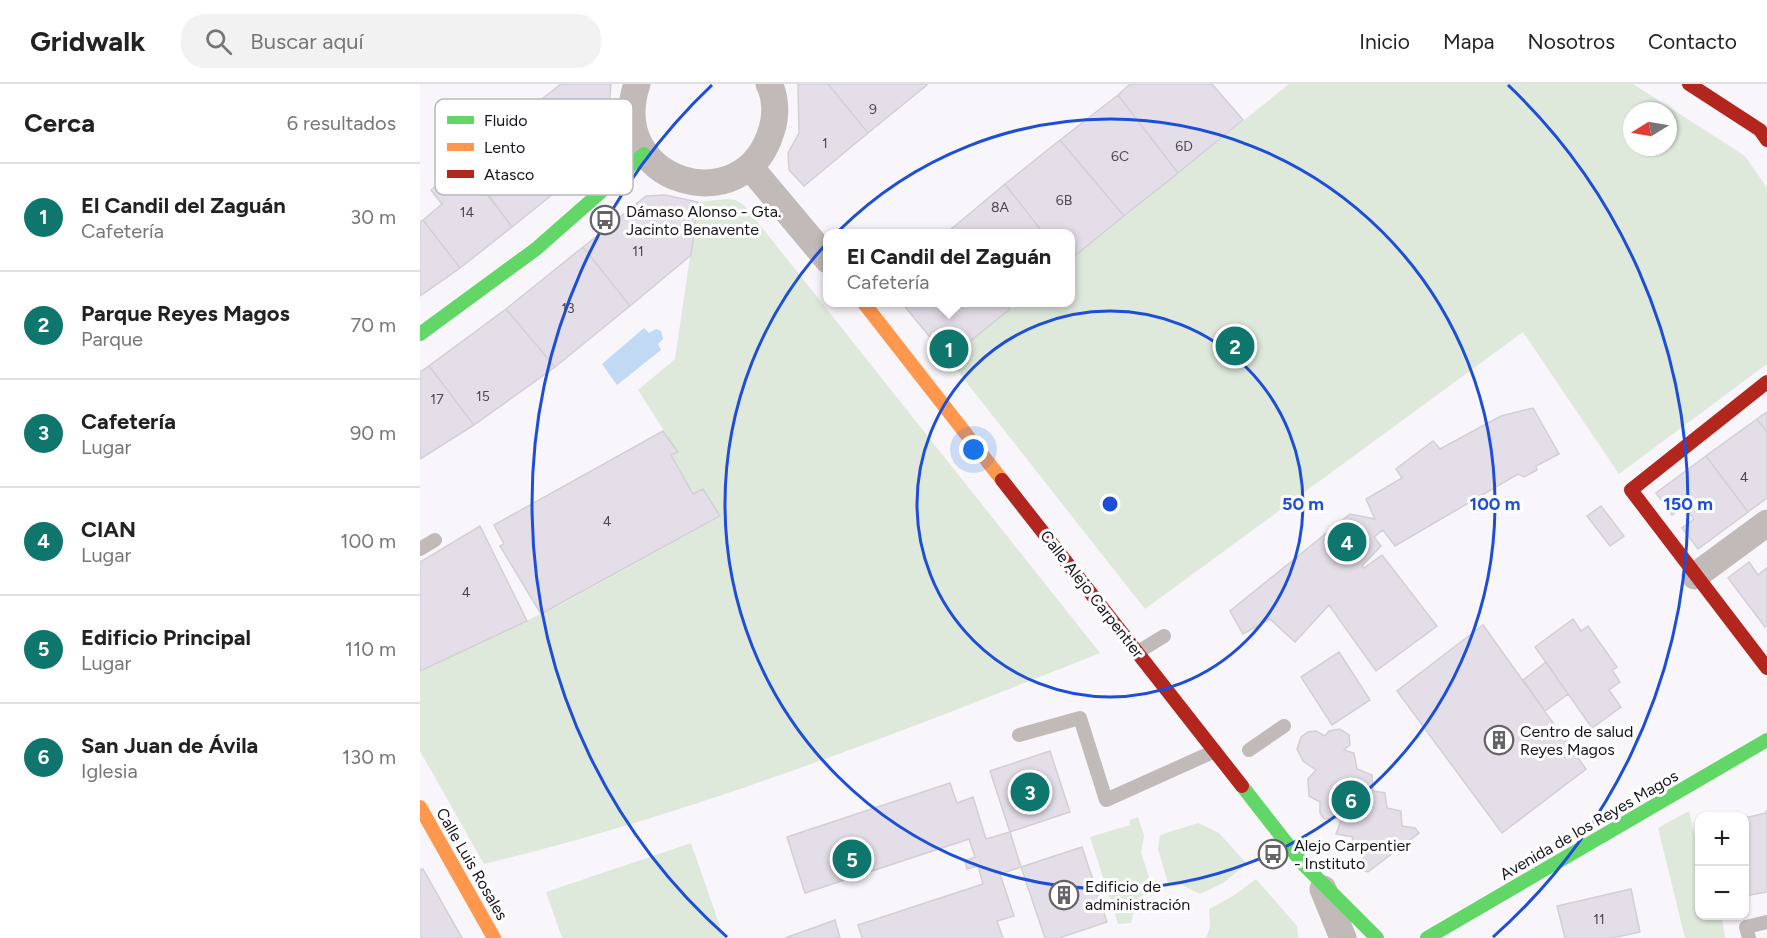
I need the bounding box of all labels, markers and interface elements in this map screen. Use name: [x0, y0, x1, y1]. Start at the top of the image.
search box: [181, 14, 601, 68]
text: Gridwalk: [30, 24, 145, 58]
icon: search: [202, 25, 235, 58]
text: Buscar aquí: [250, 28, 364, 55]
text: Inicio: [1359, 29, 1410, 54]
text: Mapa: [1443, 29, 1495, 54]
text: Nosotros: [1528, 29, 1615, 54]
text: Contacto: [1648, 29, 1737, 54]
legend: [435, 99, 633, 195]
house number: 9: [869, 101, 877, 118]
north arrow: [1623, 102, 1677, 156]
text: Cerca: [24, 107, 95, 139]
text: 6 resultados: [287, 111, 396, 135]
text: Fluido: [484, 111, 528, 130]
house number: 1: [822, 135, 828, 152]
text: Lento: [484, 138, 525, 157]
house number: 6D: [1175, 138, 1193, 155]
house number: 6C: [1111, 148, 1129, 165]
text: Atasco: [484, 165, 534, 184]
text: El Candil del Zaguán: [81, 192, 286, 219]
house number: 6B: [1056, 192, 1072, 209]
house number: 8A: [991, 199, 1010, 216]
place label: Dámaso Alonso - Gta. Jacinto Benavente: [626, 202, 781, 239]
house number: 14: [460, 204, 475, 221]
bus stop icon: Dámaso Alonso - Gta. Jacinto Benavente: [589, 204, 621, 236]
text: 1: [39, 205, 48, 229]
text: 30 m: [350, 205, 396, 229]
text: Cafetería: [81, 219, 164, 243]
popup: [823, 229, 1075, 307]
house number: 11: [632, 243, 644, 260]
text: El Candil del Zaguán: [847, 243, 1051, 270]
text: Cafetería: [847, 270, 930, 294]
text: Parque Reyes Magos: [81, 300, 290, 327]
house number: 13: [561, 300, 575, 317]
text: 2: [38, 313, 49, 337]
text: 70 m: [350, 313, 396, 337]
pin: 2: [1216, 324, 1254, 368]
pin: 1: [930, 326, 968, 372]
text: Parque: [81, 327, 143, 351]
house number: 15: [476, 388, 490, 405]
house number: 17: [430, 391, 444, 408]
text: Cafetería: [81, 408, 176, 435]
text: 3: [38, 421, 49, 445]
text: 90 m: [350, 421, 396, 445]
text: Lugar: [81, 435, 131, 459]
your location: [959, 435, 988, 464]
house number: 4: [1740, 469, 1749, 486]
text: 50 m: [1282, 493, 1324, 515]
text: 100 m: [1470, 493, 1520, 515]
text: 150 m: [1663, 493, 1713, 515]
centre of rings: [1100, 494, 1120, 514]
house number: 4: [603, 513, 612, 530]
text: CIAN: [81, 516, 136, 543]
pin: 4: [1328, 520, 1366, 564]
street label: Calle Alejo Carpentier: [1036, 527, 1148, 662]
text: 4: [37, 529, 50, 553]
text: 100 m: [340, 529, 396, 553]
text: Lugar: [81, 543, 131, 567]
house number: 4: [462, 584, 471, 601]
text: Edificio Principal: [81, 624, 251, 651]
text: 5: [38, 637, 49, 661]
text: 110 m: [345, 637, 396, 661]
text: Lugar: [81, 651, 131, 675]
place label: Centro de salud Reyes Magos: [1520, 722, 1633, 759]
building icon: Centro de salud Reyes Magos: [1483, 724, 1515, 756]
text: San Juan de Ávila: [81, 732, 258, 759]
text: 6: [38, 745, 49, 769]
text: 130 m: [342, 745, 396, 769]
text: Iglesia: [81, 759, 138, 783]
street label: Avenida de los Reyes Magos: [1496, 766, 1682, 884]
pin: 3: [1010, 770, 1050, 814]
pin: 6: [1332, 778, 1370, 822]
street label: Calle Luis Rosales: [432, 805, 512, 923]
map controls: [1695, 812, 1749, 920]
button: +: [1695, 812, 1749, 866]
pin: 5: [832, 836, 872, 882]
place label: Alejo Carpentier - Instituto: [1294, 836, 1411, 873]
bus stop icon: Alejo Carpentier - Instituto: [1257, 838, 1289, 870]
button: −: [1695, 866, 1749, 920]
place label: Edificio de administración: [1085, 877, 1190, 914]
building icon: Edificio de administración: [1048, 879, 1080, 911]
house number: 11: [1593, 911, 1605, 928]

